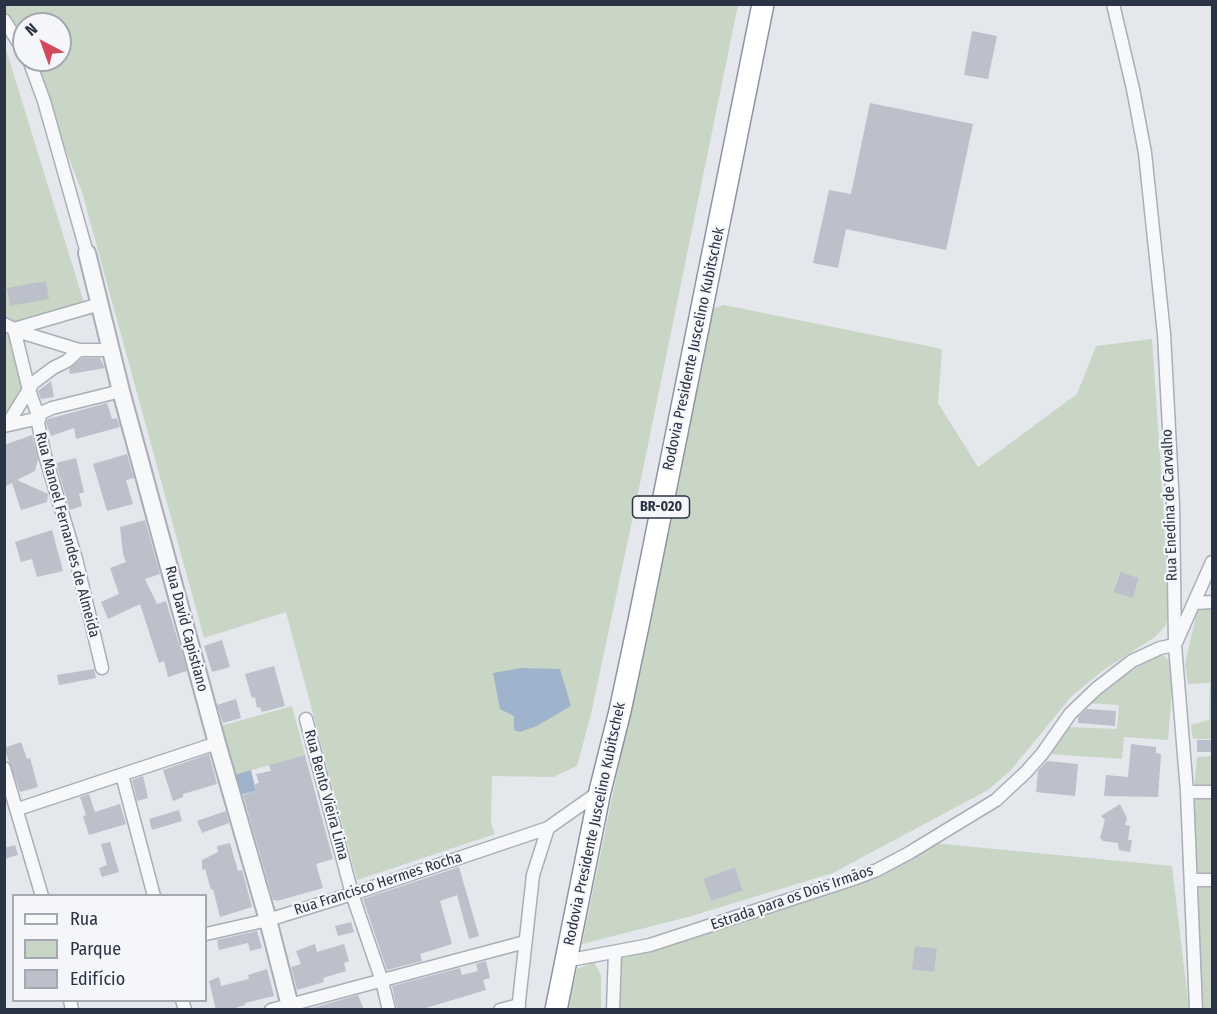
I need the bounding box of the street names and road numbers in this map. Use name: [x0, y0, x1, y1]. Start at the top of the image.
street label: Rodovia Presidente Juscelino Kubitschek: [659, 226, 729, 472]
street label: Rua Enedina de Carvalho: [1158, 429, 1182, 581]
street label: Rua Manoel Fernandes de Almeida: [31, 430, 103, 640]
road number: BR-020: [632, 496, 690, 518]
street label: Rua David Capistiano: [161, 564, 211, 694]
street label: Rodovia Presidente Juscelino Kubitschek: [560, 701, 630, 947]
street label: Rua Bento Vieira Lima: [300, 728, 352, 862]
street label: Rua Francisco Hermes Rocha: [292, 848, 464, 920]
street label: Estrada para os Dois Irmãos: [708, 862, 876, 934]

